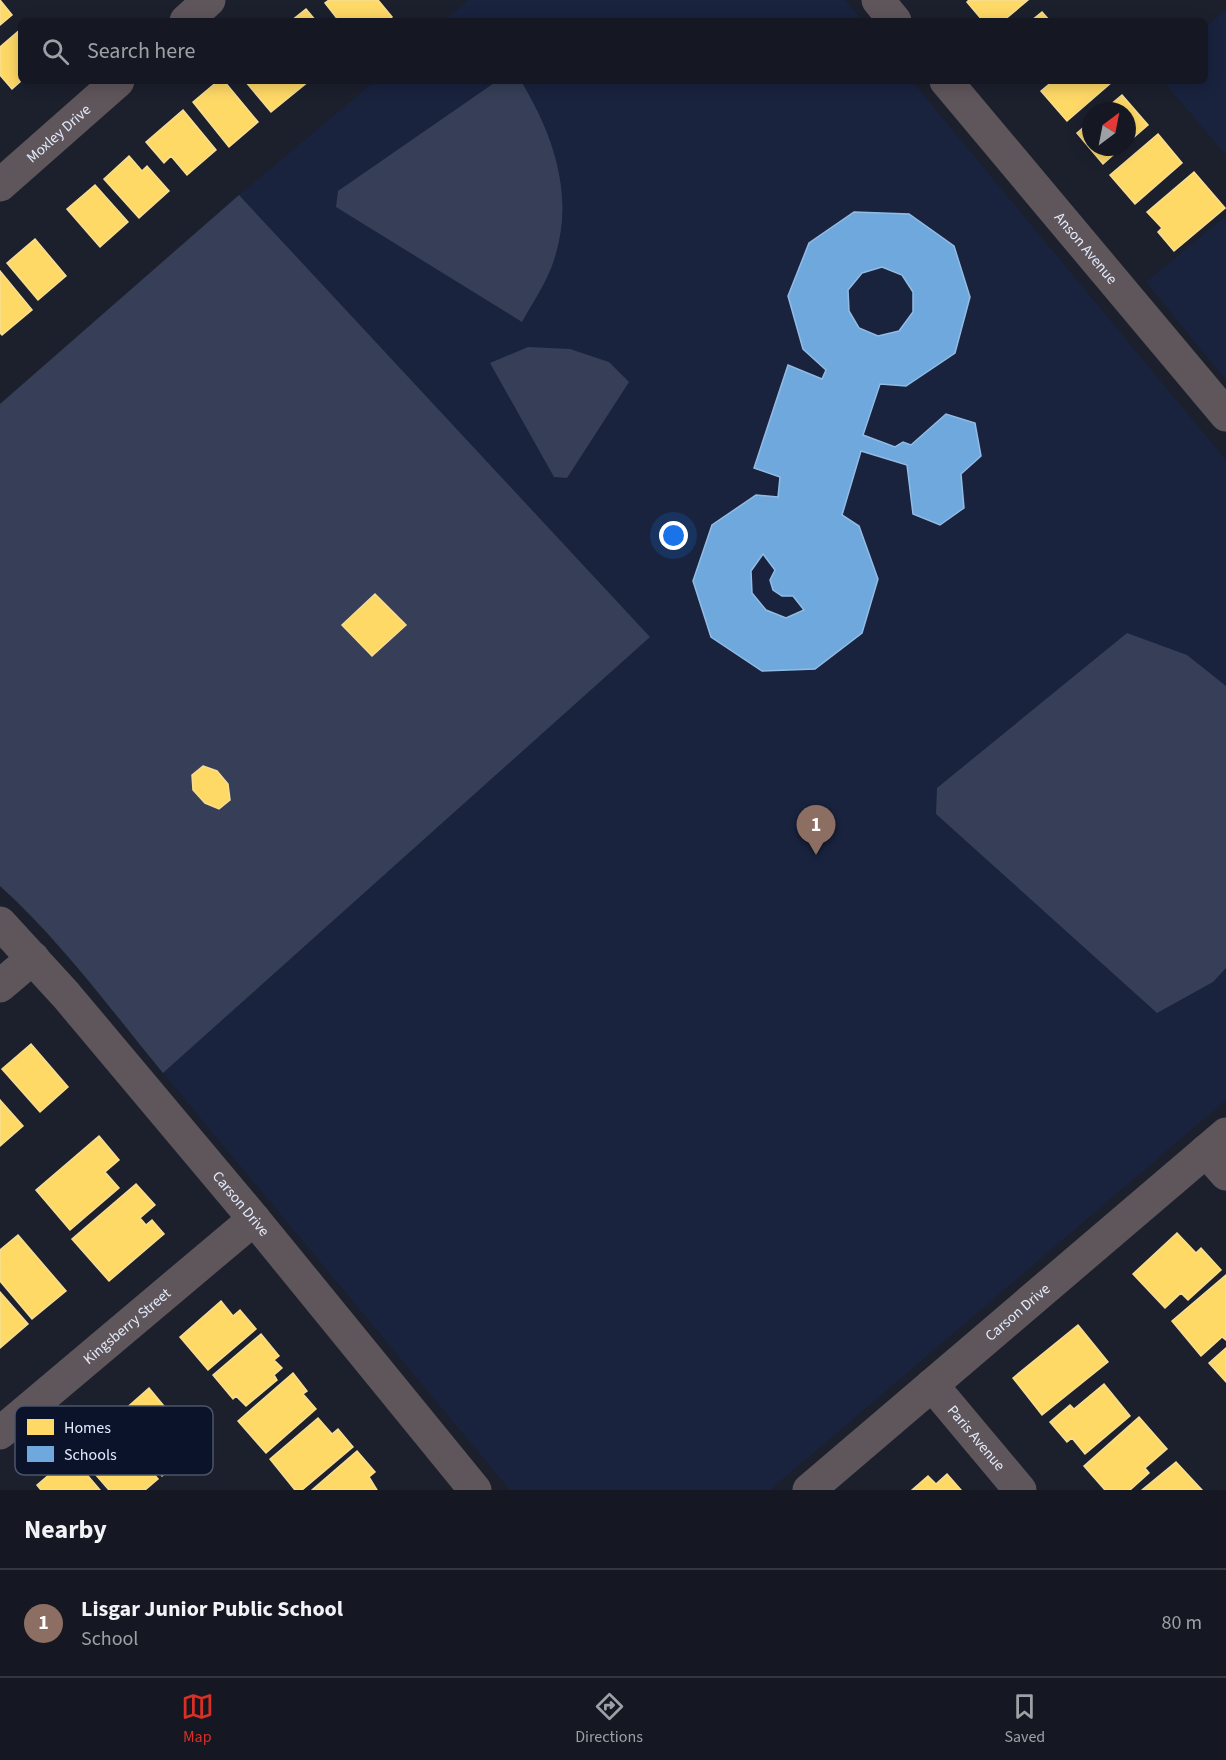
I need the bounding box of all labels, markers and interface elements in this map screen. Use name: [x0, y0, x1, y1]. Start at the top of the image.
search box: [18, 18, 1208, 84]
icon: search: [39, 35, 72, 68]
text: Search here: [87, 35, 195, 67]
street label: Moxley Drive: [22, 100, 96, 168]
north arrow: [1082, 102, 1136, 156]
street label: Anson Avenue: [1049, 208, 1122, 289]
your location: [659, 521, 688, 550]
pin: 1: [796, 806, 836, 855]
street label: Carson Drive: [207, 1167, 274, 1241]
street label: Carson Drive: [981, 1279, 1055, 1346]
street label: Kingsberry Street: [79, 1283, 176, 1369]
street label: Paris Avenue: [942, 1401, 1010, 1476]
legend: [15, 1406, 213, 1475]
text: Homes: [64, 1417, 111, 1439]
text: Schools: [64, 1444, 117, 1466]
text: Nearby: [24, 1511, 107, 1548]
text: Lisgar Junior Public School: [81, 1593, 343, 1625]
text: 1: [38, 1609, 49, 1637]
text: 80 m: [1162, 1609, 1202, 1637]
text: School: [81, 1625, 138, 1653]
tab: Map: [181, 1690, 214, 1748]
tab: Directions: [575, 1690, 643, 1748]
tab: Saved: [1004, 1690, 1045, 1748]

